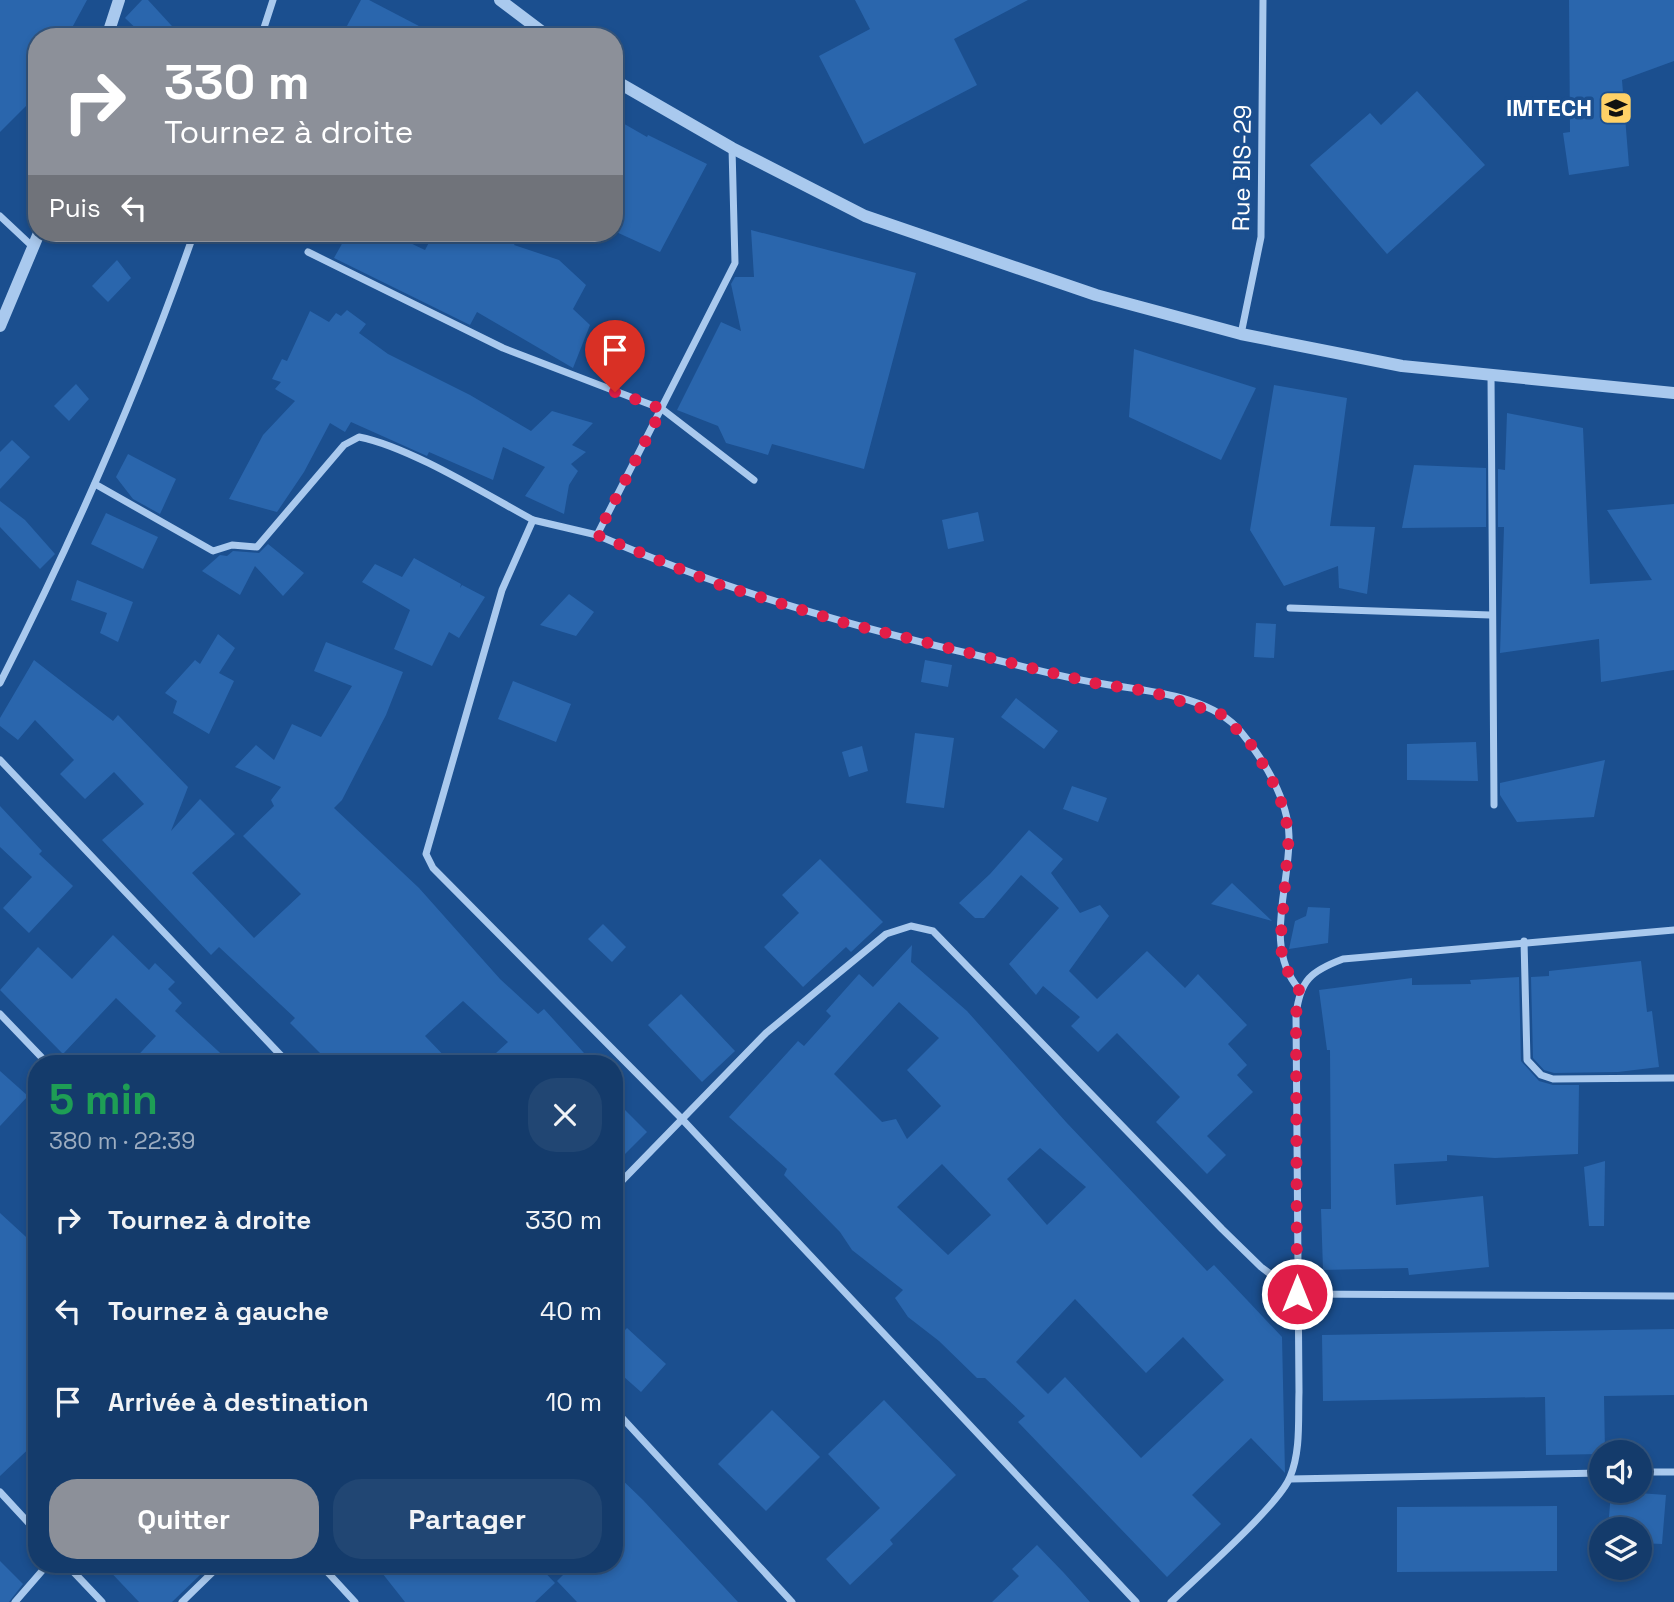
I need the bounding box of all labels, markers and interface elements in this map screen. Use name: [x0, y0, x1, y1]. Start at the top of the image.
text: 330 m: [164, 51, 310, 113]
icon: right: [49, 56, 140, 147]
school or university icon: IMTECH: [1597, 89, 1635, 127]
place label: IMTECH: [1506, 92, 1592, 123]
street label: Rue BIS-29: [1225, 104, 1258, 232]
text: Tournez à droite: [164, 112, 413, 152]
icon: left: [115, 189, 153, 227]
text: Puis: [49, 191, 101, 225]
pin: [585, 320, 645, 392]
icon: arrive: [596, 331, 634, 369]
text: 5 min: [49, 1073, 158, 1126]
button: close: [528, 1078, 602, 1152]
text: 380 m · 22:39: [49, 1126, 195, 1156]
icon: right: [49, 1201, 87, 1239]
text: Tournez à droite: [108, 1203, 311, 1237]
text: 330 m: [525, 1203, 602, 1237]
position arrow: [1260, 1257, 1334, 1331]
icon: left: [49, 1292, 87, 1330]
text: Tournez à gauche: [108, 1294, 329, 1328]
text: 40 m: [540, 1294, 602, 1328]
icon: arrive: [49, 1383, 87, 1421]
text: Arrivée à destination: [108, 1385, 369, 1419]
text: 10 m: [545, 1385, 602, 1419]
map controls: [1589, 1440, 1652, 1580]
button: sound: [1589, 1440, 1652, 1503]
button: Quitter: [49, 1479, 319, 1559]
button: Partager: [333, 1479, 602, 1559]
button: layers: [1589, 1517, 1652, 1580]

